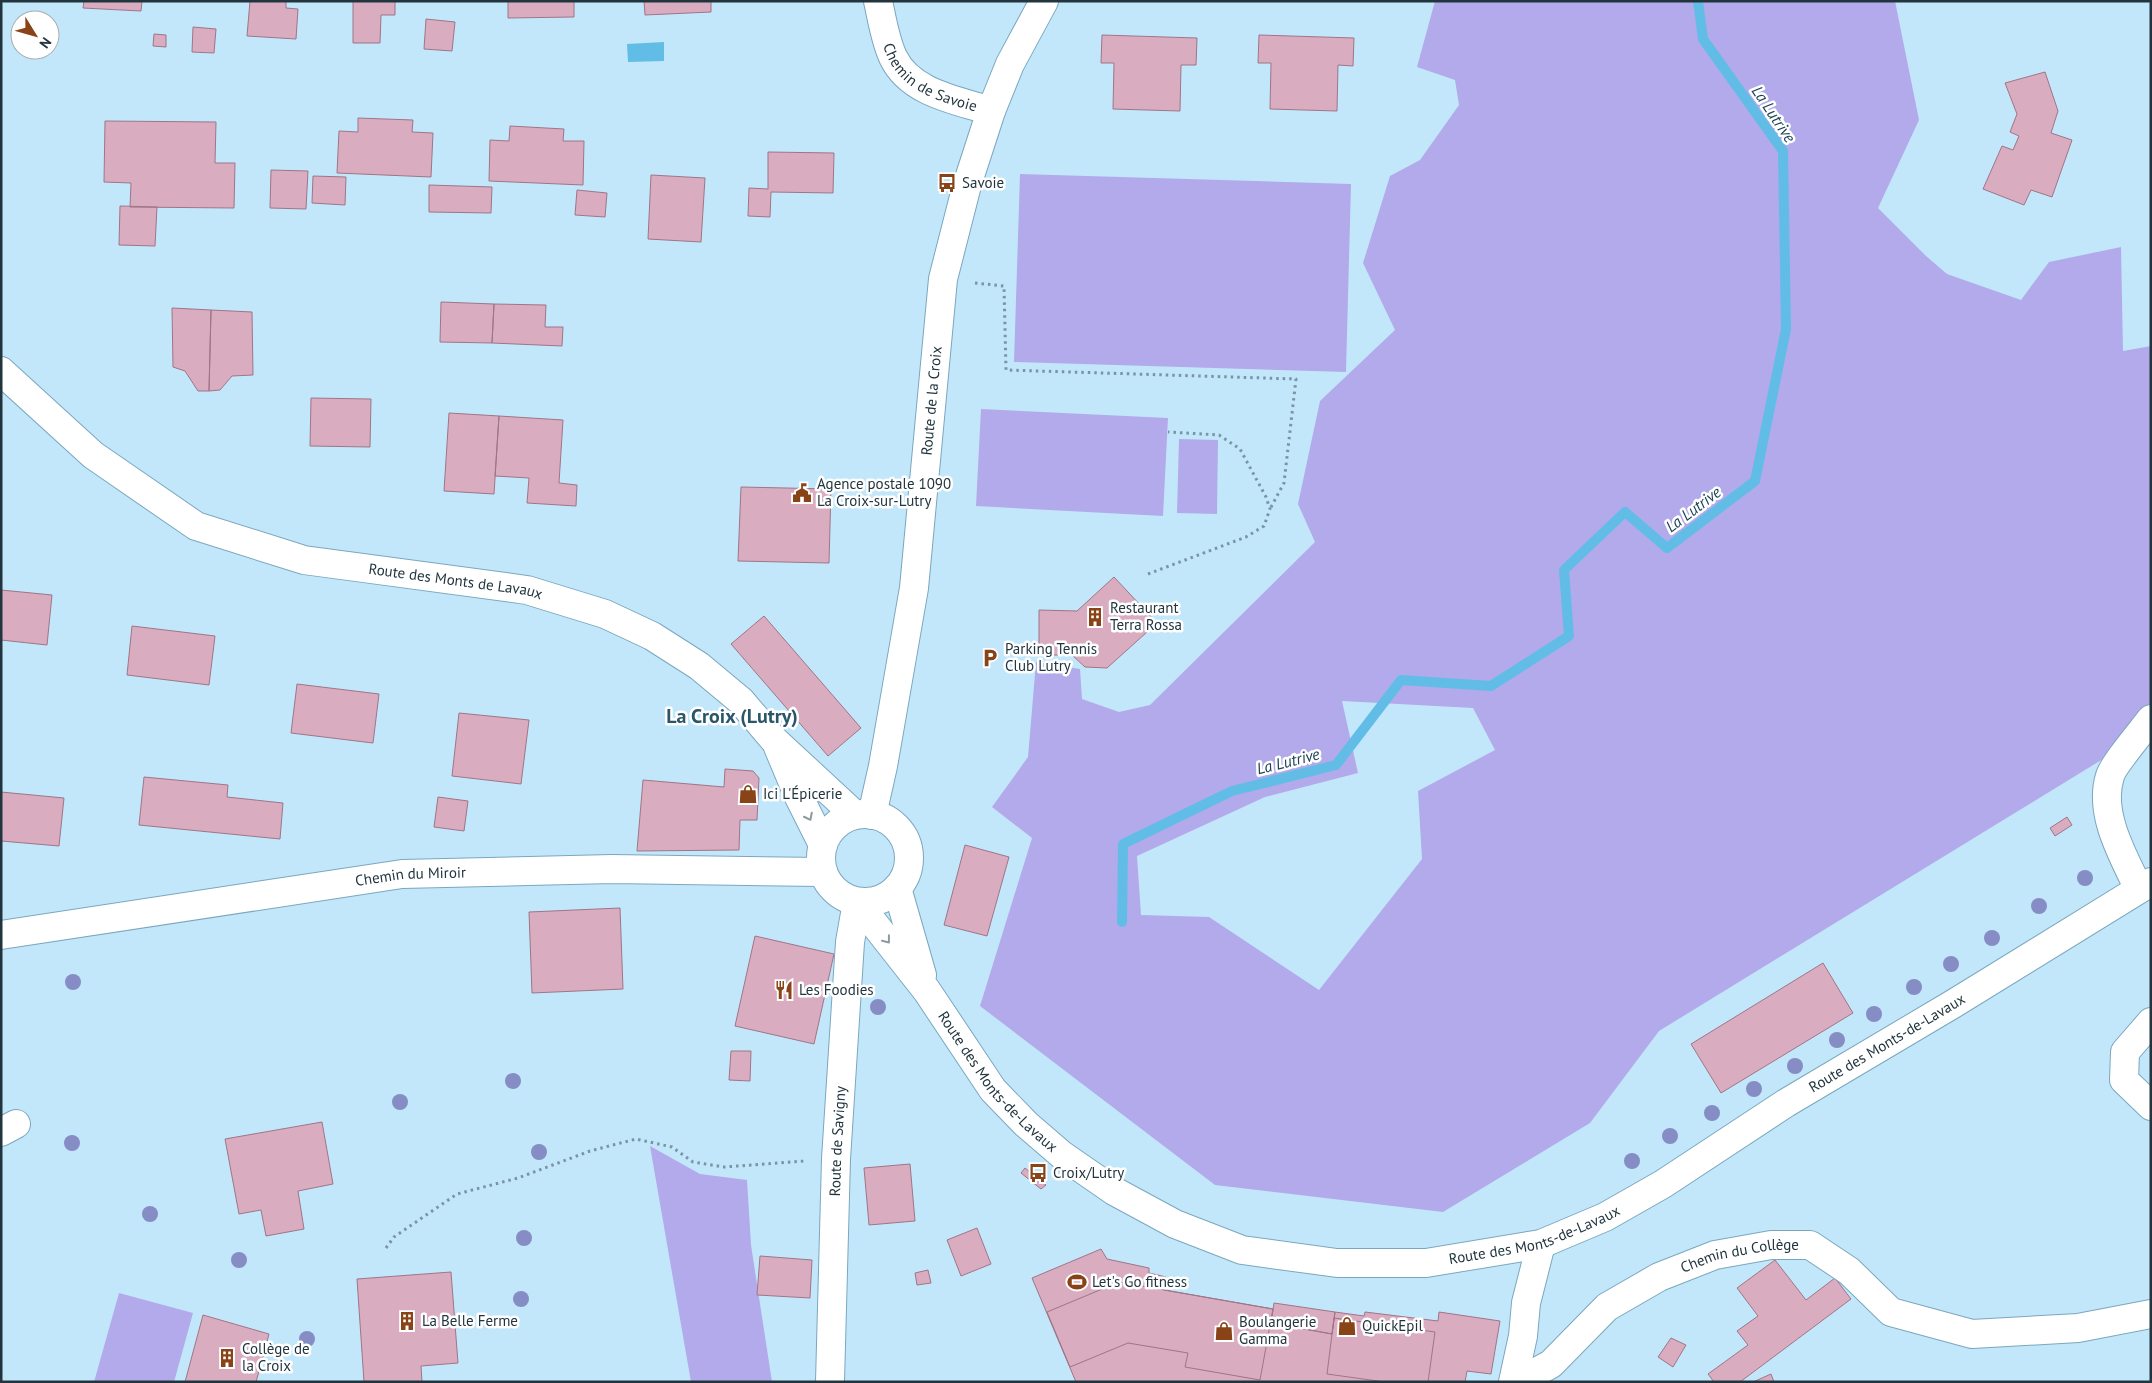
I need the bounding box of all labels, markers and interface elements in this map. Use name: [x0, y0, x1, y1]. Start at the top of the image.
north arrow: [10, 10, 60, 60]
text: N: [35, 34, 55, 52]
street label: Chemin de Savoie: [879, 40, 979, 115]
water label: La Lutrive: [1748, 82, 1801, 147]
bus stop icon: Savoie: [936, 172, 958, 194]
place label: Savoie: [962, 173, 1004, 192]
street label: Route de la Croix: [916, 345, 946, 456]
place label: Agence postale 1090 La Croix-sur-Lutry: [817, 474, 951, 510]
water label: La Lutrive: [1661, 481, 1725, 536]
public building icon: Agence postale 1090 La Croix-sur-Lutry: [791, 482, 813, 504]
street label: Route des Monts de Lavaux: [367, 559, 545, 603]
place label: Restaurant Terra Rossa: [1110, 598, 1182, 634]
building icon: Restaurant Terra Rossa: [1084, 606, 1106, 628]
place label: Parking Tennis Club Lutry: [1005, 639, 1097, 675]
parking icon: Parking Tennis Club Lutry: [979, 647, 1001, 669]
district label: La Croix (Lutry): [666, 703, 798, 729]
water label: La Lutrive: [1254, 743, 1322, 778]
shop icon: Ici L'Épicerie: [737, 783, 759, 805]
place label: Ici L'Épicerie: [763, 784, 842, 803]
one-way arrow: [803, 812, 813, 821]
street label: Chemin du Miroir: [354, 862, 466, 890]
one-way arrow: [881, 934, 890, 944]
restaurant icon: Les Foodies: [773, 979, 795, 1001]
place label: Les Foodies: [799, 980, 874, 999]
street label: Route des Monts-de-Lavaux: [1805, 989, 1969, 1096]
street label: Route des Monts-de-Lavaux: [934, 1008, 1062, 1156]
street label: Route de Savigny: [825, 1085, 850, 1197]
bus stop icon: Croix/Lutry: [1027, 1162, 1049, 1184]
place label: Croix/Lutry: [1053, 1163, 1124, 1182]
street label: Route des Monts-de-Lavaux: [1447, 1200, 1623, 1268]
street label: Chemin du Collège: [1678, 1235, 1799, 1277]
sports icon: Let's Go fitness: [1066, 1271, 1088, 1293]
place label: Let's Go fitness: [1092, 1272, 1187, 1291]
building icon: La Belle Ferme: [396, 1310, 418, 1332]
place label: La Belle Ferme: [422, 1311, 518, 1330]
place label: Boulangerie Gamma: [1239, 1312, 1316, 1348]
shop icon: QuickEpil: [1336, 1315, 1358, 1337]
place label: QuickEpil: [1362, 1316, 1423, 1335]
shop icon: Boulangerie Gamma: [1213, 1320, 1235, 1342]
place label: Collège de la Croix: [242, 1339, 310, 1375]
building icon: Collège de la Croix: [216, 1347, 238, 1369]

